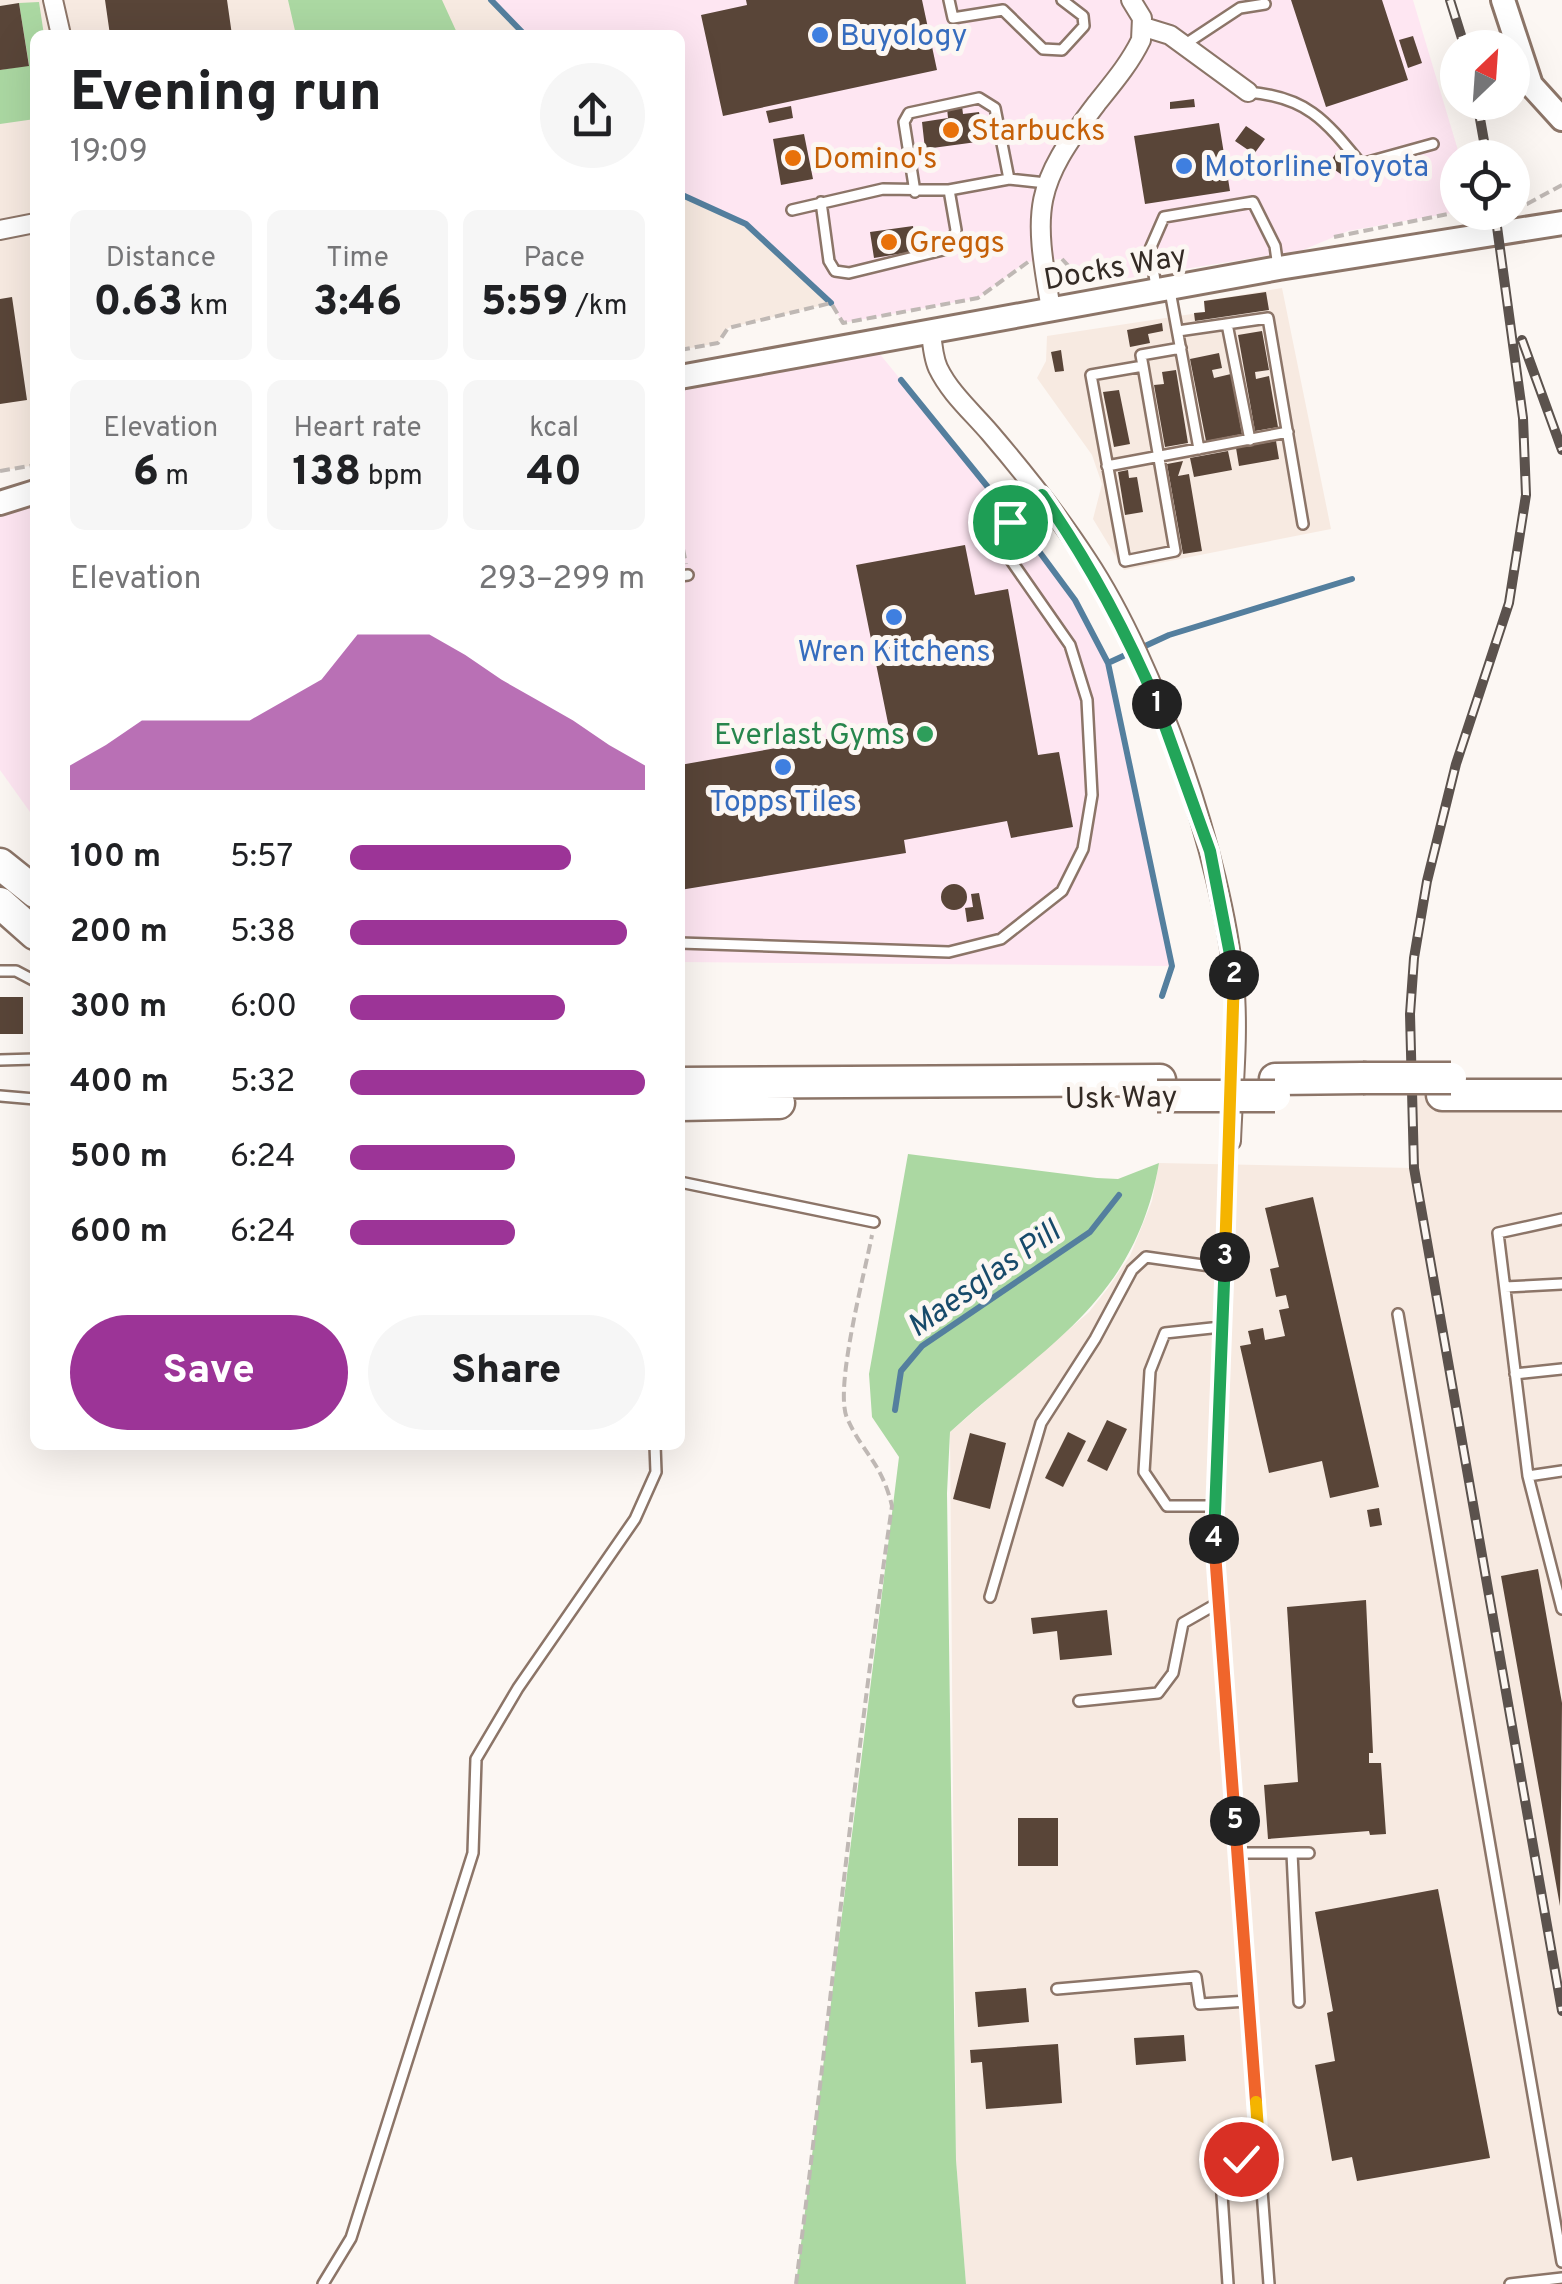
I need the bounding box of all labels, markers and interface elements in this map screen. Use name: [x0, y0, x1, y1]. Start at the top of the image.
place label: Buyology: [840, 19, 967, 56]
marker: Buyology: [809, 24, 831, 46]
north arrow: [1440, 30, 1530, 120]
map controls: [1440, 30, 1530, 230]
text: Evening run: [70, 60, 382, 130]
button: share: [540, 63, 645, 168]
place label: Starbucks: [971, 114, 1105, 151]
marker: Starbucks: [940, 119, 962, 141]
text: 19:09: [70, 133, 148, 173]
button: locate: [1440, 140, 1530, 230]
place label: Domino's: [813, 142, 937, 179]
marker: Domino's: [782, 147, 804, 169]
place label: Motorline Toyota: [1204, 150, 1429, 187]
marker: Motorline Toyota: [1173, 155, 1195, 177]
place label: Greggs: [909, 226, 1005, 263]
marker: Greggs: [878, 231, 900, 253]
street label: Docks Way: [1041, 239, 1190, 300]
text: Distance: [106, 241, 216, 277]
text: Time: [326, 241, 389, 277]
text: Pace: [523, 241, 585, 277]
text: 0.63: [93, 277, 183, 330]
text: 3:46: [313, 277, 402, 330]
text: 5:59: [481, 277, 569, 330]
text: km: [183, 289, 228, 325]
text: /km: [569, 289, 627, 325]
text: Elevation: [103, 411, 218, 447]
text: Heart rate: [293, 411, 422, 447]
text: kcal: [529, 411, 579, 447]
text: 6: [133, 447, 159, 500]
text: 138: [292, 447, 361, 500]
text: 40: [527, 447, 582, 500]
text: m: [159, 459, 189, 495]
text: bpm: [361, 459, 423, 495]
pin: [968, 480, 1053, 565]
icon: arrive: [983, 495, 1038, 550]
text: Elevation: [70, 560, 202, 600]
text: 293–299 m: [478, 560, 645, 600]
marker: Wren Kitchens: [883, 606, 905, 628]
place label: Wren Kitchens: [797, 635, 991, 672]
pin: 1: [1132, 679, 1182, 729]
text: 1: [1151, 686, 1163, 722]
place label: Everlast Gyms: [714, 718, 905, 755]
marker: Everlast Gyms: [914, 723, 936, 745]
marker: Topps Tiles: [772, 756, 794, 778]
place label: Topps Tiles: [709, 785, 857, 822]
text: 100 m: [70, 838, 161, 878]
text: 5:57: [230, 838, 293, 878]
text: 200 m: [70, 913, 168, 953]
text: 5:38: [230, 913, 296, 953]
pin: 2: [1209, 950, 1259, 1000]
text: 2: [1225, 957, 1243, 993]
text: 300 m: [70, 988, 167, 1028]
text: 6:00: [230, 988, 297, 1028]
text: 400 m: [70, 1063, 169, 1103]
text: 5:32: [230, 1063, 295, 1103]
street label: Usk Way: [1064, 1080, 1178, 1119]
text: 500 m: [70, 1138, 168, 1178]
text: 6:24: [230, 1138, 295, 1178]
water label: Maesglas Pill: [900, 1212, 1071, 1348]
text: 600 m: [70, 1213, 168, 1253]
text: 6:24: [230, 1213, 295, 1253]
pin: 3: [1200, 1232, 1250, 1282]
text: 3: [1217, 1239, 1233, 1275]
button: Save: [70, 1315, 348, 1430]
button: Share: [368, 1315, 645, 1430]
pin: 4: [1189, 1514, 1239, 1564]
text: 4: [1205, 1521, 1223, 1557]
pin: 5: [1210, 1796, 1260, 1846]
text: 5: [1226, 1803, 1244, 1839]
pin: [1199, 2117, 1284, 2202]
icon: check: [1214, 2132, 1269, 2187]

